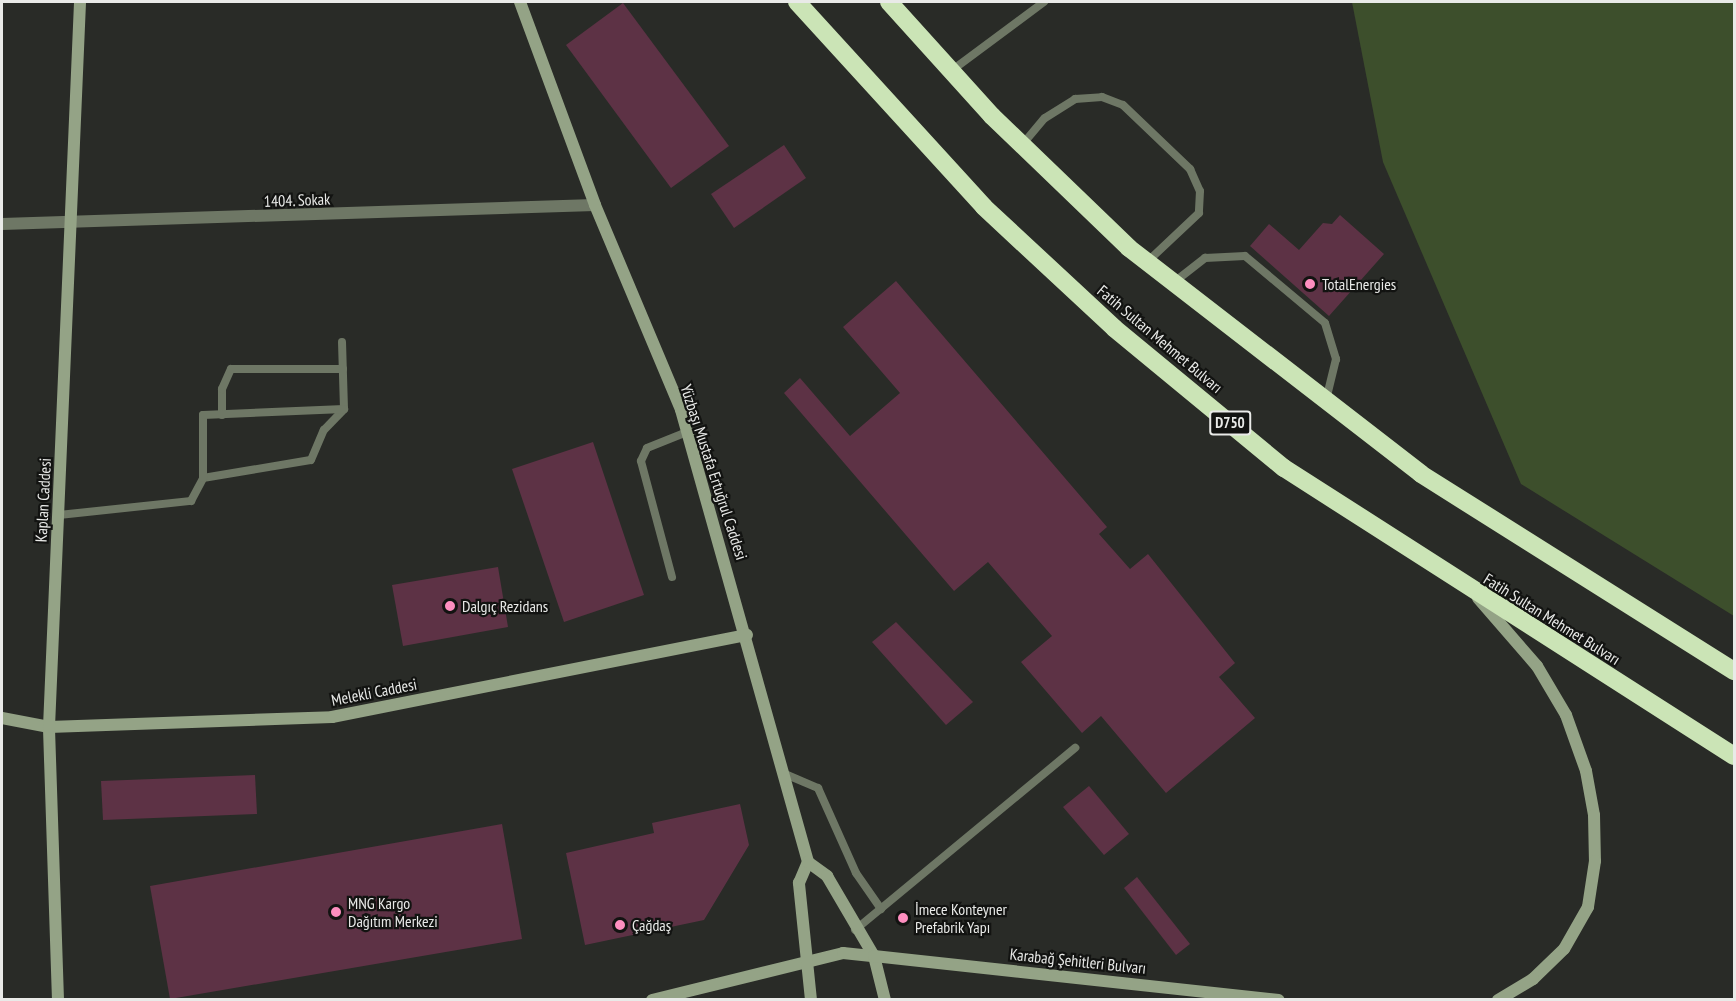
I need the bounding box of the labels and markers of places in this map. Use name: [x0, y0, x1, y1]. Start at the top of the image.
place label: TotalEnergies: [1322, 274, 1396, 294]
marker: TotalEnergies: [1303, 277, 1317, 291]
place label: Dalgıç Rezidans: [462, 596, 549, 616]
marker: Dalgıç Rezidans: [443, 599, 457, 613]
place label: MNG Kargo Dağıtım Merkezi: [348, 893, 438, 931]
place label: İmece Konteyner Prefabrik Yapı: [915, 899, 1007, 937]
marker: MNG Kargo Dağıtım Merkezi: [329, 905, 343, 919]
marker: İmece Konteyner Prefabrik Yapı: [896, 911, 910, 925]
place label: Çağdaş: [632, 915, 671, 935]
marker: Çağdaş: [613, 918, 627, 932]

